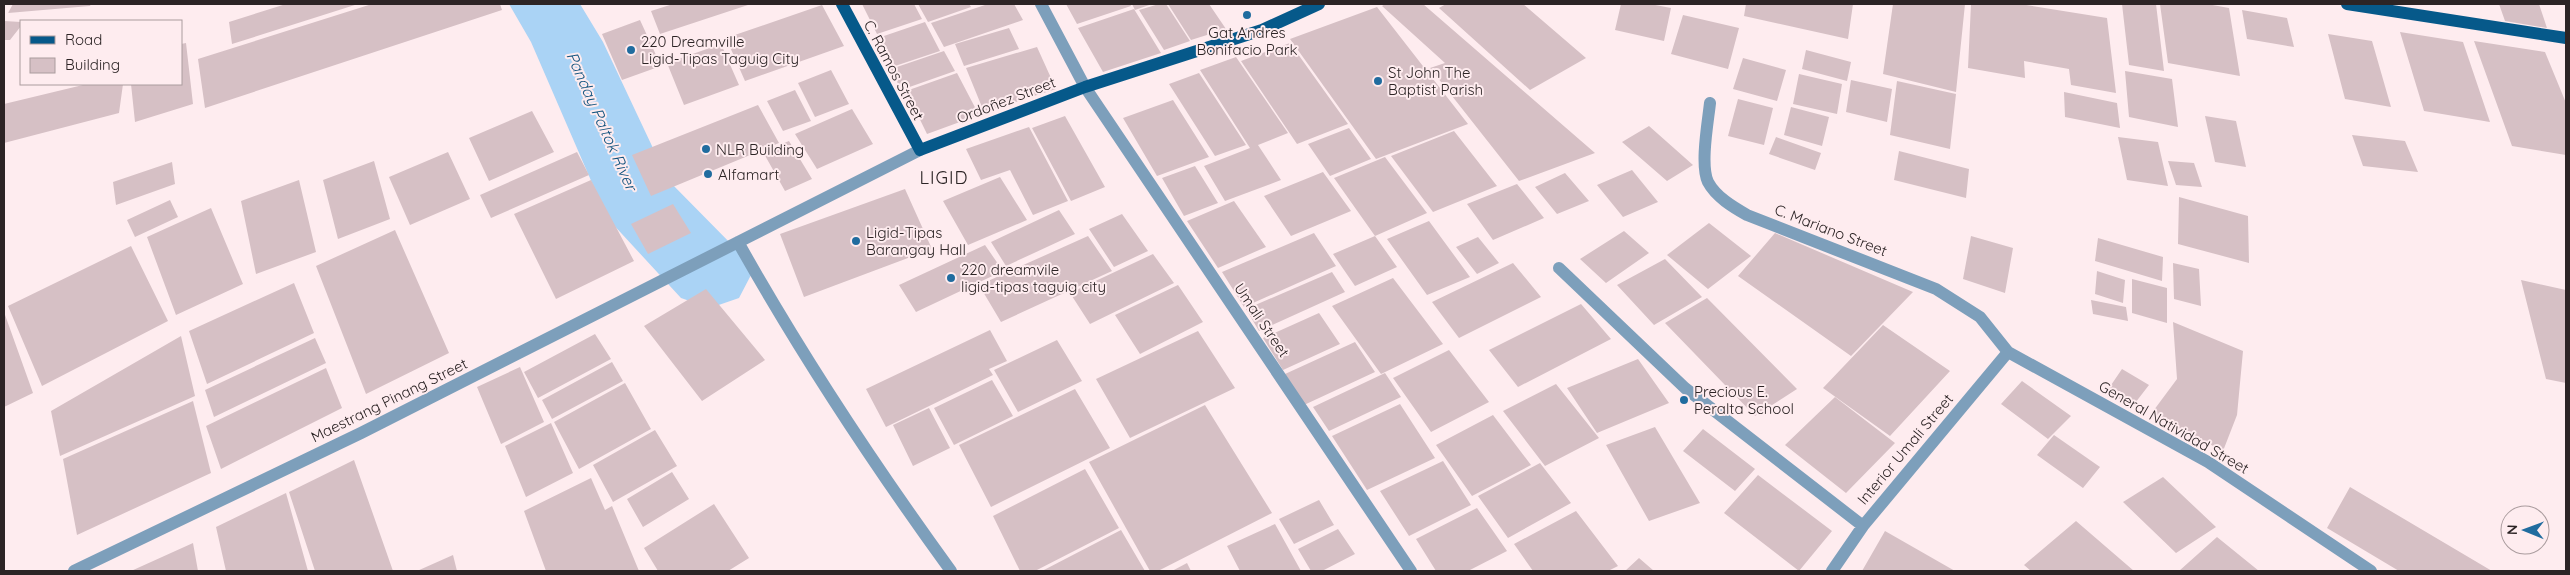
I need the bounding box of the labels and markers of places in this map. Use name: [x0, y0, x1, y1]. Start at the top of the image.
marker: Gat Andres Bonifacio Park: [1241, 9, 1253, 21]
place label: Gat Andres Bonifacio Park: [1196, 23, 1298, 59]
place label: 220 Dreamville Ligid-Tipas Taguig City: [641, 32, 799, 68]
marker: 220 Dreamville Ligid-Tipas Taguig City: [625, 44, 637, 56]
place label: St John The Baptist Parish: [1388, 63, 1483, 99]
marker: St John The Baptist Parish: [1372, 75, 1384, 87]
place label: NLR Building: [716, 140, 804, 159]
marker: NLR Building: [700, 143, 712, 155]
place label: Alfamart: [718, 165, 779, 184]
marker: Alfamart: [702, 168, 714, 180]
place label: Ligid-Tipas Barangay Hall: [866, 223, 966, 259]
marker: Ligid-Tipas Barangay Hall: [850, 235, 862, 247]
place label: 220 dreamvile ligid-tipas taguig city: [961, 260, 1106, 296]
marker: 220 dreamvile ligid-tipas taguig city: [945, 272, 957, 284]
place label: Precious E. Peralta School: [1694, 382, 1794, 418]
marker: Precious E. Peralta School: [1678, 394, 1690, 406]

